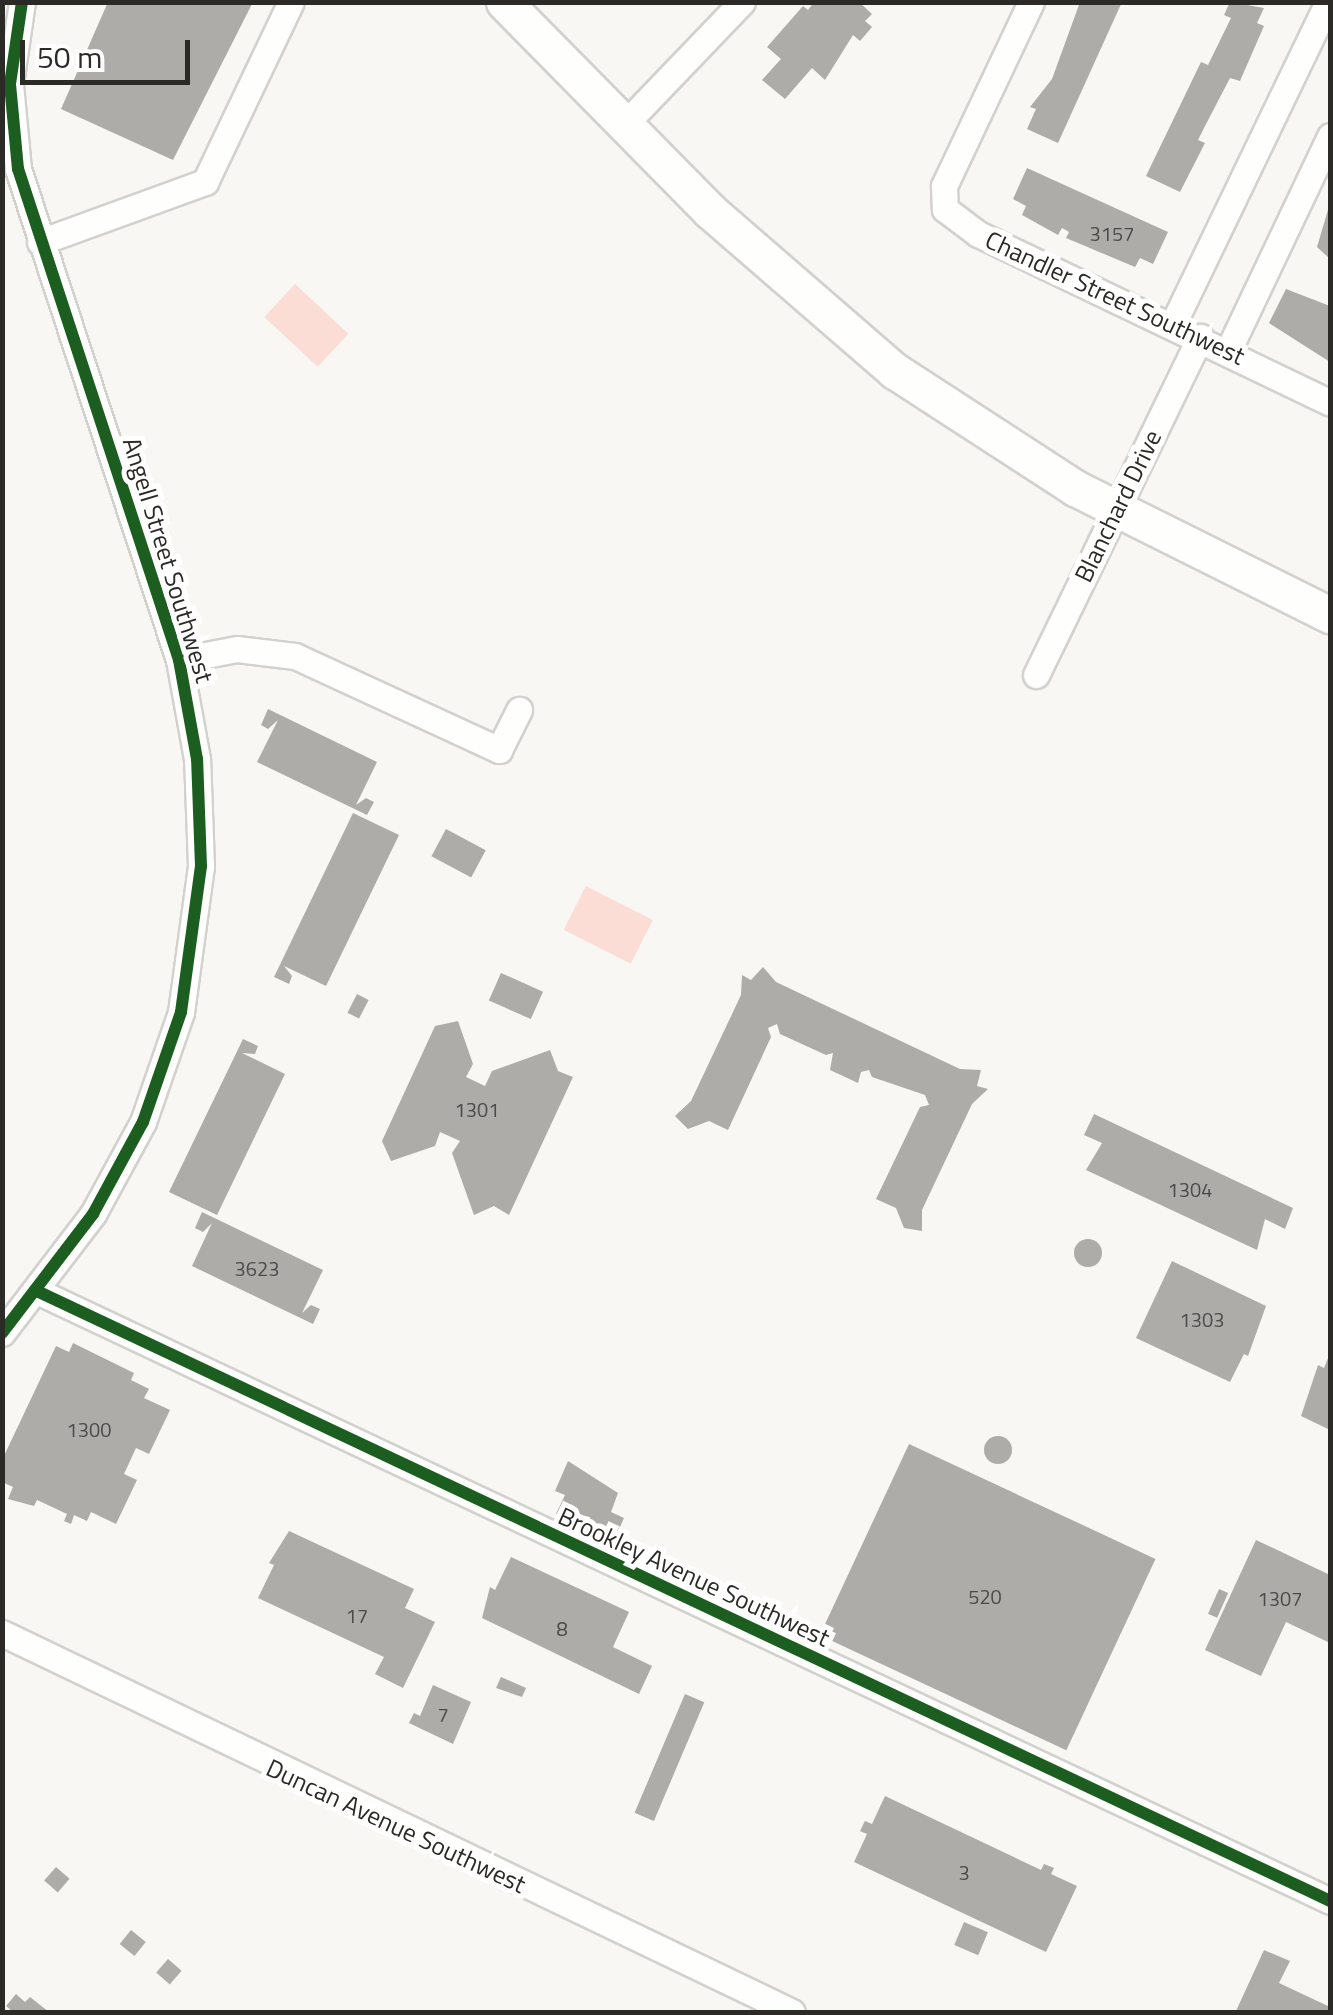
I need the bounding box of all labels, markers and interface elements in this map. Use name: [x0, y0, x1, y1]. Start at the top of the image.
scale bar: [25, 20, 195, 82]
text: 50 m: [37, 34, 102, 80]
house number: 3157: [1090, 221, 1134, 245]
street label: Chandler Street Southwest: [981, 225, 1249, 371]
street label: Blanchard Drive: [1068, 425, 1168, 587]
street label: Angell Street Southwest: [116, 434, 220, 686]
house number: 1301: [455, 1097, 499, 1121]
house number: 1304: [1168, 1177, 1212, 1201]
house number: 3623: [235, 1256, 279, 1280]
house number: 1303: [1180, 1307, 1224, 1331]
house number: 1300: [67, 1417, 111, 1441]
street label: Brookley Avenue Southwest: [554, 1501, 834, 1653]
house number: 520: [968, 1584, 1002, 1608]
house number: 1307: [1258, 1586, 1302, 1610]
house number: 17: [346, 1603, 368, 1627]
house number: 8: [556, 1616, 568, 1640]
house number: 7: [437, 1702, 449, 1726]
street label: Duncan Avenue Southwest: [261, 1753, 531, 1899]
house number: 3: [958, 1860, 970, 1884]

